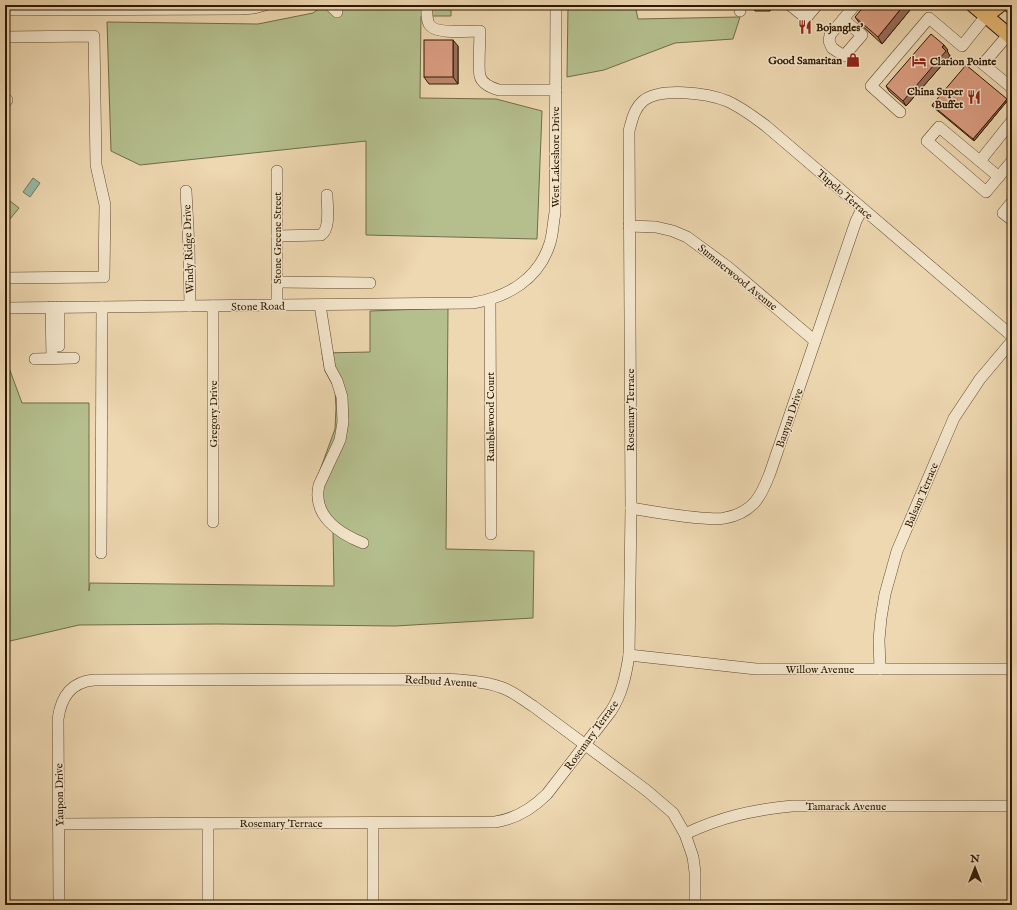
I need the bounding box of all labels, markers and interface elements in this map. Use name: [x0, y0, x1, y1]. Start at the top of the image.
restaurant icon: Bojangles': [797, 19, 813, 35]
place label: Bojangles': [816, 21, 863, 35]
shop icon: Good Samaritan: [845, 52, 861, 68]
hotel icon: Clarion Pointe: [911, 53, 927, 69]
place label: Good Samaritan: [768, 54, 842, 68]
place label: Clarion Pointe: [930, 55, 996, 69]
place label: China Super Buffet: [907, 85, 964, 112]
restaurant icon: China Super Buffet: [966, 89, 982, 105]
street label: West Lakeshore Drive: [549, 106, 563, 208]
street label: Tupelo Terrace: [813, 167, 875, 223]
street label: Stone Greene Street: [271, 192, 285, 284]
street label: Windy Ridge Drive: [180, 204, 198, 294]
street label: Summerwood Avenue: [695, 241, 780, 314]
street label: Stone Road: [231, 300, 285, 314]
street label: Rosemary Terrace: [624, 369, 638, 451]
street label: Ramblewood Court: [484, 372, 498, 462]
street label: Gregory Drive: [207, 380, 221, 448]
street label: Banyan Drive: [773, 387, 807, 450]
street label: Balsam Terrace: [902, 461, 942, 530]
street label: Willow Avenue: [786, 663, 854, 677]
street label: Redbud Avenue: [404, 673, 478, 691]
street label: Rosemary Terrace: [562, 698, 622, 773]
street label: Yaupon Drive: [52, 763, 68, 827]
street label: Tamarack Avenue: [806, 800, 886, 814]
street label: Rosemary Terrace: [240, 817, 322, 831]
north arrow: [955, 848, 995, 888]
text: N: [969, 852, 980, 866]

